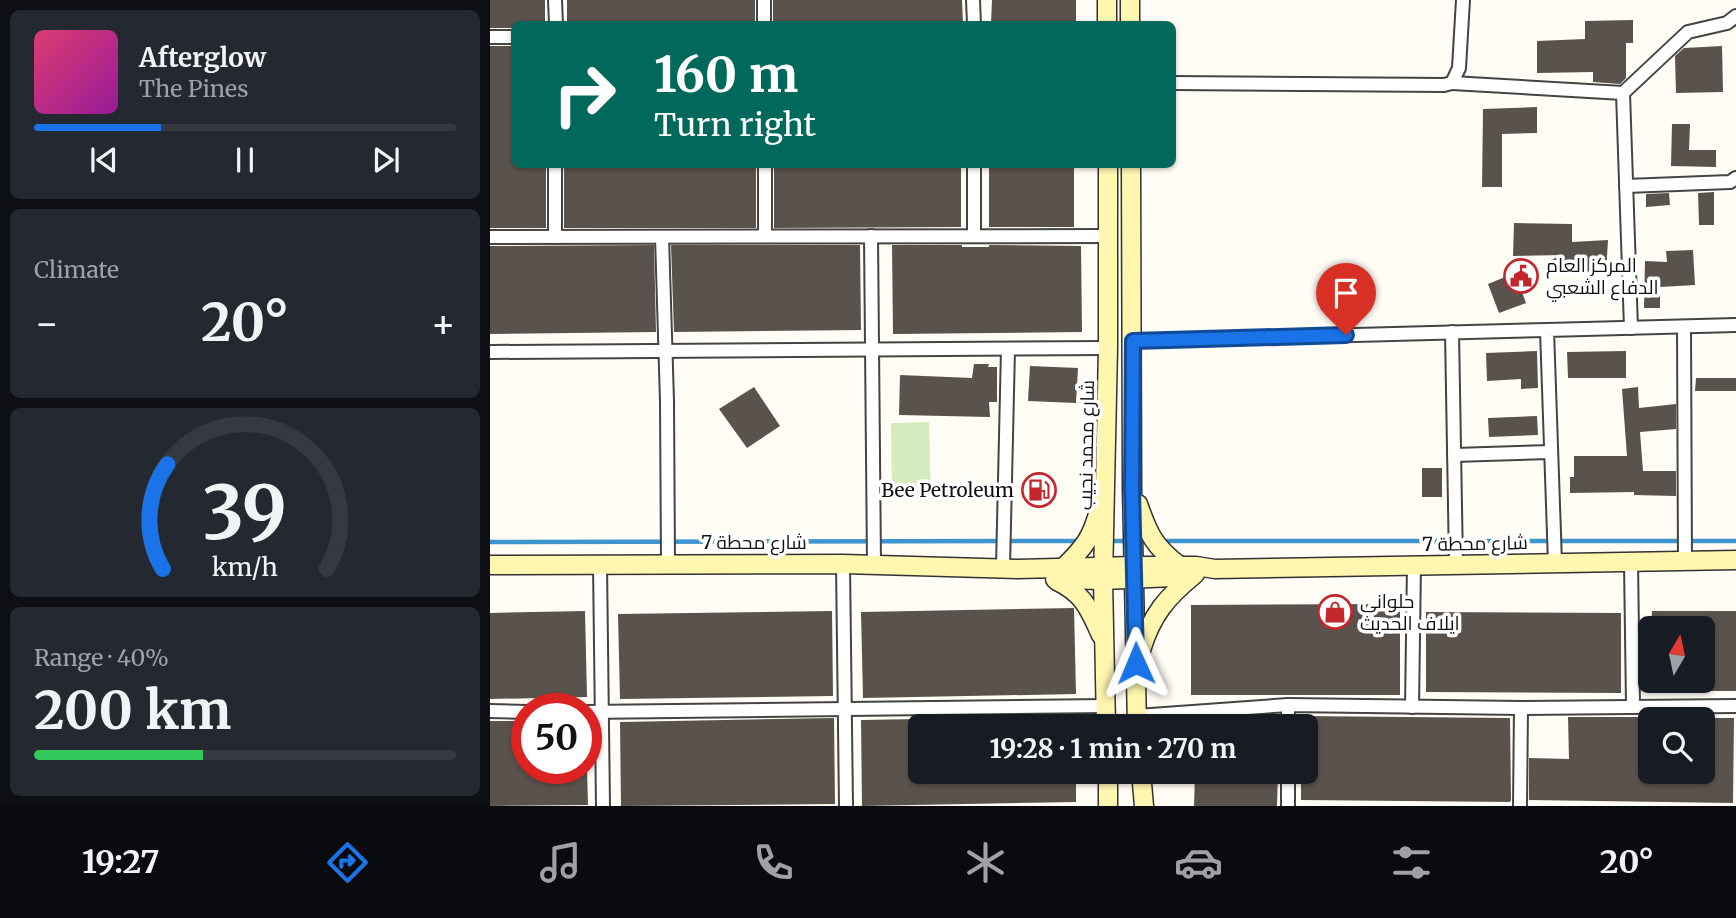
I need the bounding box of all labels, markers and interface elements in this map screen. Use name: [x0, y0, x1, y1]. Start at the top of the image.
text: Afterglow: [139, 41, 266, 74]
text: 160 m: [654, 44, 798, 105]
icon: right: [539, 49, 630, 140]
text: The Pines: [139, 74, 249, 103]
text: Turn right: [654, 105, 816, 145]
icon: previous: [85, 141, 123, 179]
icon: pause: [226, 141, 264, 179]
icon: next: [367, 141, 405, 179]
place label: المركز العام الدفاع الشعبي: [1546, 253, 1659, 302]
text: Climate: [34, 255, 119, 284]
public building icon: المركز العام الدفاع الشعبي: [1502, 257, 1540, 295]
pin: [1316, 263, 1376, 335]
icon: arrive: [1327, 274, 1365, 312]
text: 20°: [201, 290, 289, 355]
text: −: [34, 300, 59, 347]
text: +: [431, 300, 456, 347]
street label: شارع محمد نجيب: [1073, 380, 1101, 510]
text: 39: [203, 467, 287, 559]
fuel station icon: Bee Petroleum: [1020, 471, 1058, 509]
place label: Bee Petroleum: [881, 478, 1014, 502]
street label: شارع محطة 7: [701, 530, 807, 556]
street label: شارع محطة 7: [1422, 530, 1528, 558]
text: km/h: [212, 550, 278, 582]
place label: حلواني ايلاف الحديث: [1360, 589, 1460, 635]
shop icon: حلواني ايلاف الحديث: [1316, 593, 1354, 631]
north arrow: [1638, 616, 1715, 693]
map controls: [1638, 616, 1715, 784]
position arrow: [1099, 626, 1173, 700]
text: Range · 40%: [34, 643, 169, 672]
text: 200 km: [34, 678, 231, 743]
speed limit sign: 50: [511, 693, 602, 784]
button: search: [1638, 707, 1715, 784]
text: 19:28 · 1 min · 270 m: [989, 732, 1237, 765]
icon: directions: [323, 838, 372, 887]
icon: music: [536, 838, 585, 887]
icon: phone: [749, 838, 798, 887]
icon: climate: [961, 838, 1010, 887]
icon: car: [1174, 838, 1223, 887]
icon: filters: [1387, 838, 1436, 887]
text: 19:27: [82, 842, 159, 882]
text: 20°: [1600, 842, 1654, 882]

